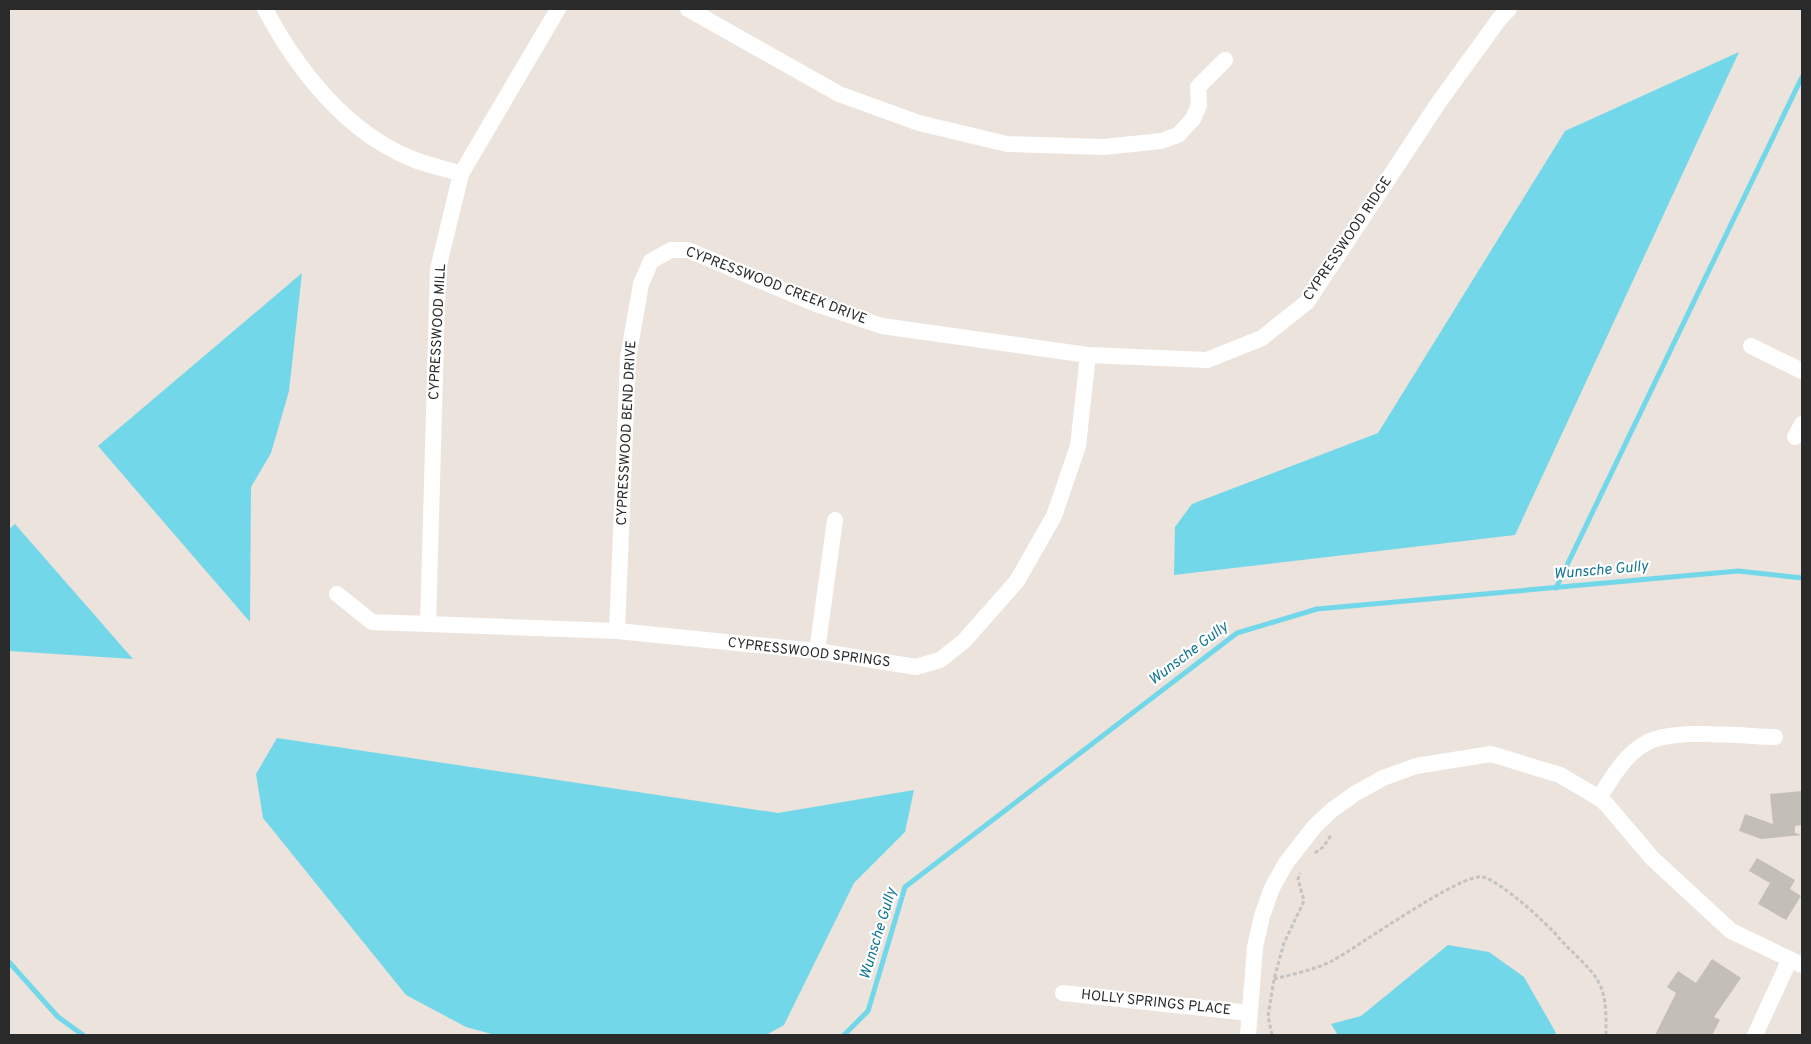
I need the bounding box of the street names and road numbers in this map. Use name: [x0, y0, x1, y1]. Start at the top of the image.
street label: CYPRESSWOOD RIDGE: [1300, 174, 1396, 304]
street label: CYPRESSWOOD CREEK DRIVE: [683, 244, 869, 328]
street label: CYPRESSWOOD MILL: [426, 263, 450, 400]
street label: CYPRESSWOOD BEND DRIVE: [614, 340, 640, 526]
street label: CYPRESSWOOD SPRINGS: [727, 635, 891, 671]
street label: HOLLY SPRINGS PLACE: [1080, 987, 1232, 1019]

